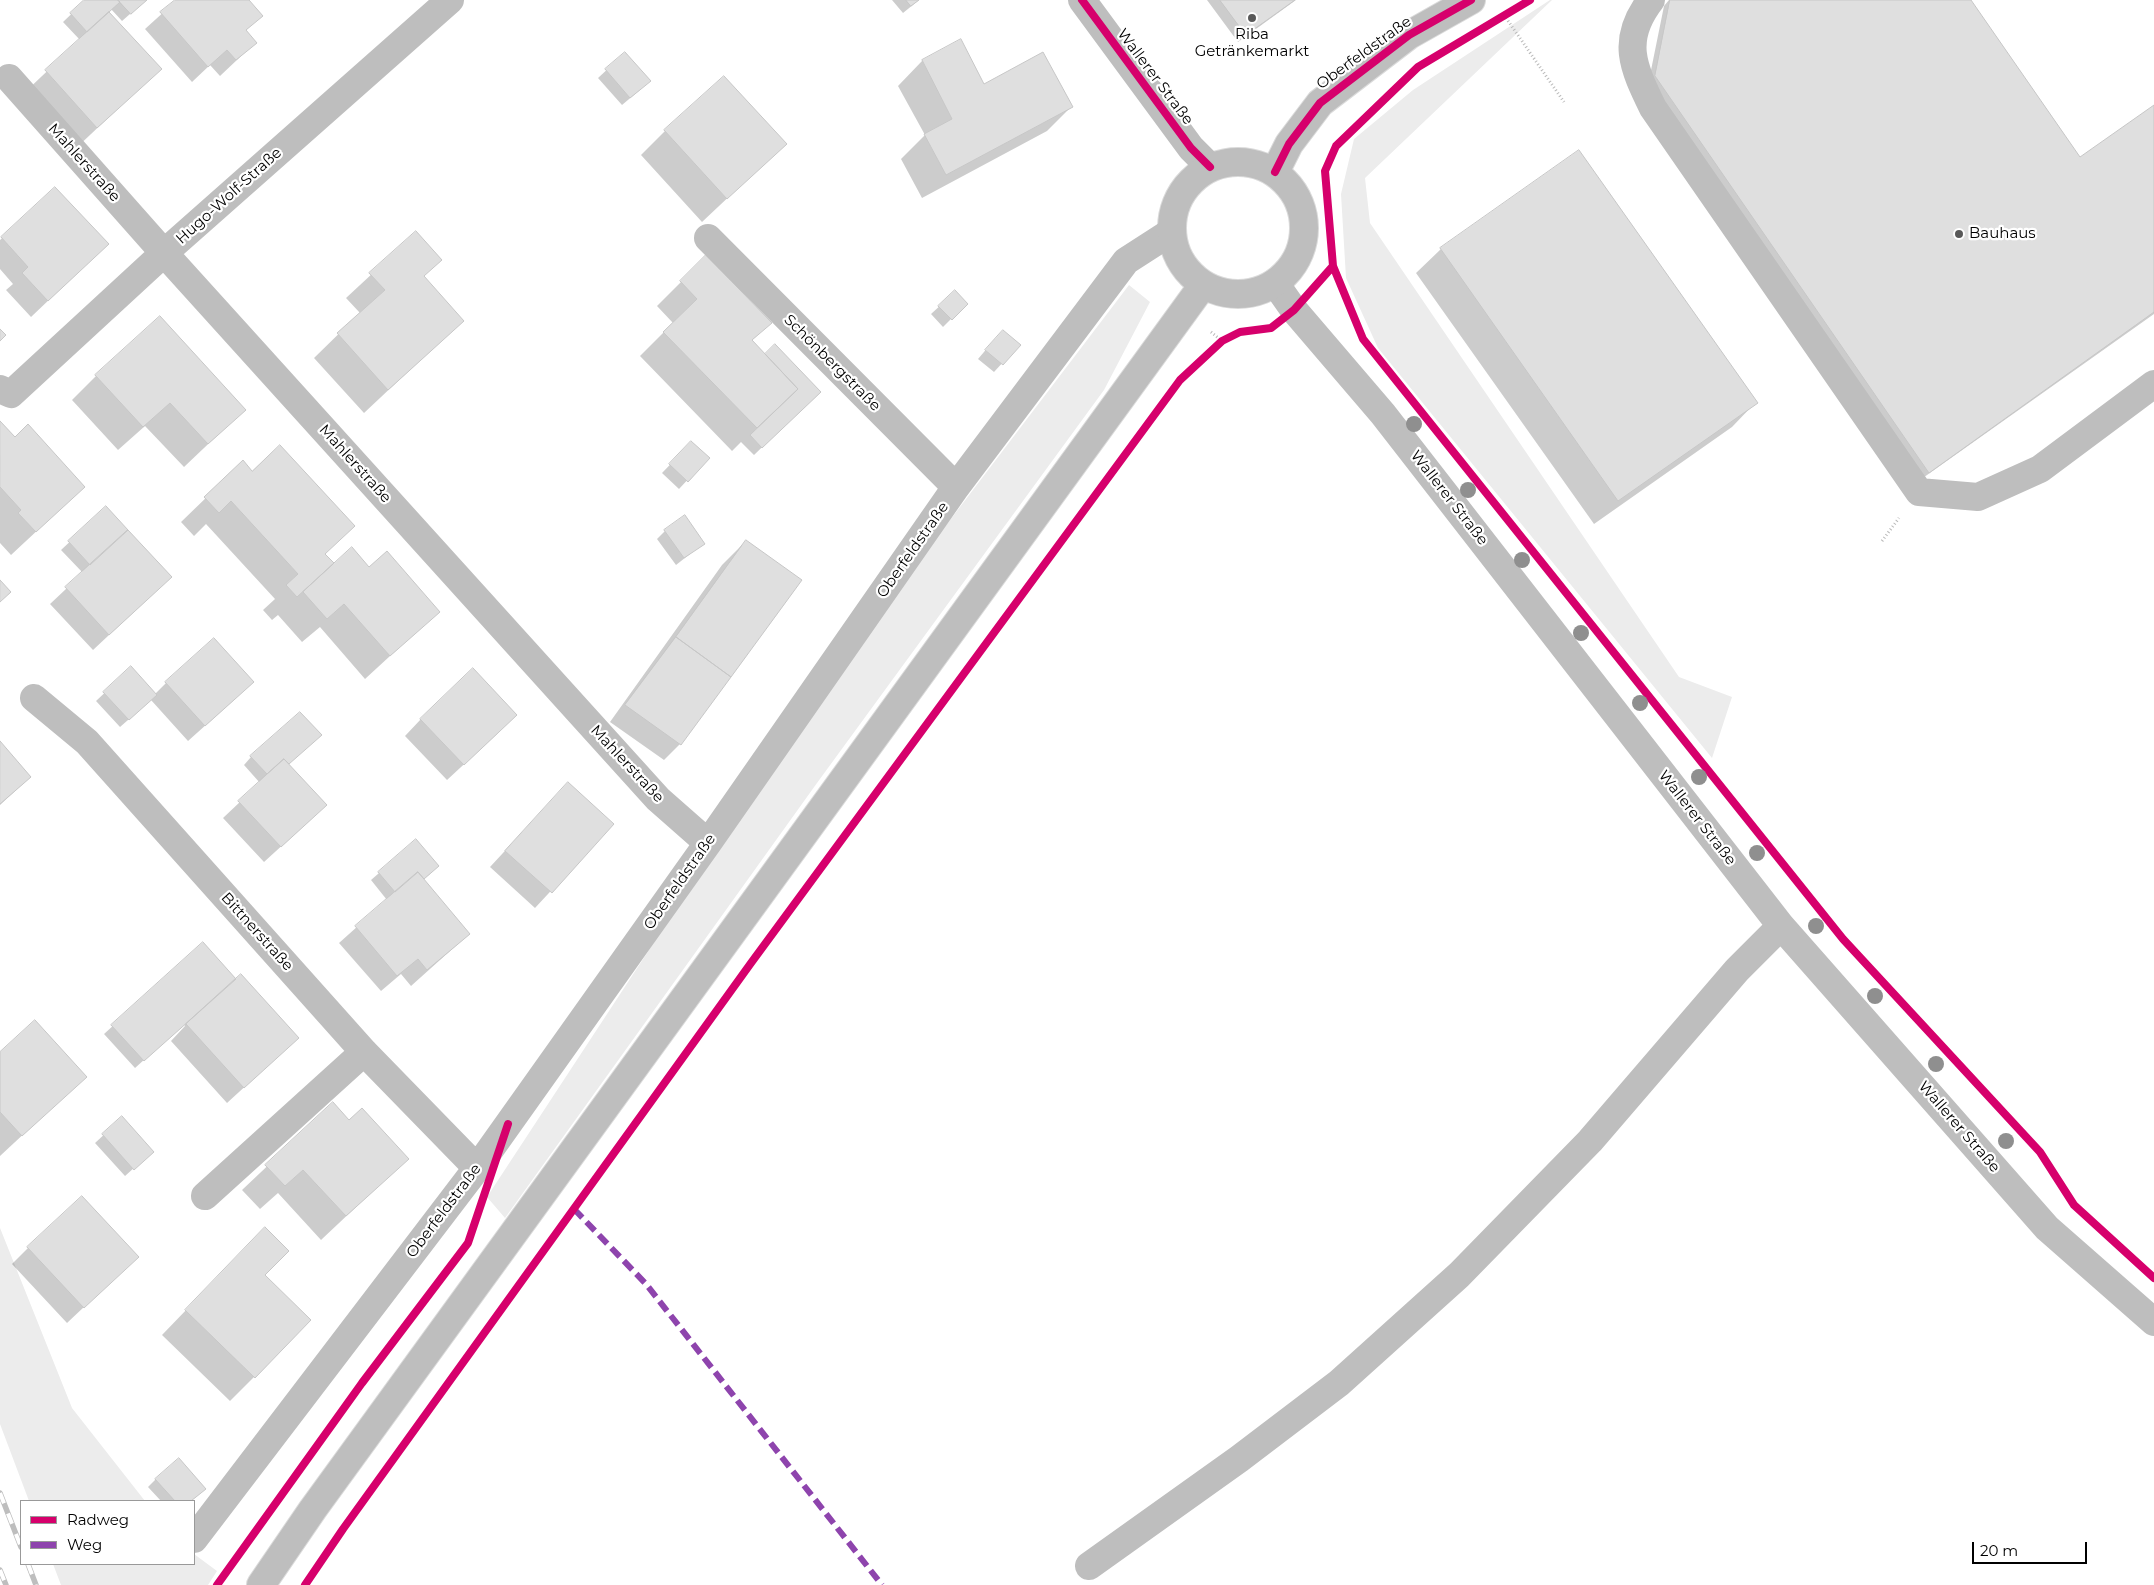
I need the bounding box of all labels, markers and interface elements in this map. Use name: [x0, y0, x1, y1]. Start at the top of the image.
marker: Riba Getränkemarkt: [1246, 12, 1258, 24]
street label: Oberfeldstraße: [1313, 13, 1415, 93]
street label: Wallerer Straße: [1113, 26, 1197, 128]
place label: Riba Getränkemarkt: [1195, 26, 1309, 61]
street label: Mahlerstraße: [44, 120, 124, 206]
street label: Hugo-Wolf-Straße: [173, 144, 285, 248]
place label: Bauhaus: [1969, 225, 2036, 243]
marker: Bauhaus: [1953, 228, 1965, 240]
street label: Schönbergstraße: [780, 311, 884, 415]
street label: Mahlerstraße: [315, 421, 395, 507]
street label: Wallerer Straße: [1406, 447, 1492, 549]
street label: Oberfeldstraße: [873, 499, 953, 601]
street label: Mahlerstraße: [587, 722, 667, 806]
street label: Wallerer Straße: [1654, 767, 1740, 869]
street label: Oberfeldstraße: [640, 831, 720, 933]
street label: Bittnerstraße: [217, 889, 297, 975]
street label: Wallerer Straße: [1914, 1078, 2004, 1176]
street label: Oberfeldstraße: [403, 1161, 485, 1261]
legend: [20, 1500, 195, 1565]
text: Radweg: [67, 1510, 129, 1529]
scale bar: [1974, 1532, 2089, 1564]
text: Weg: [67, 1535, 102, 1554]
text: 20 m: [1980, 1541, 2018, 1560]

